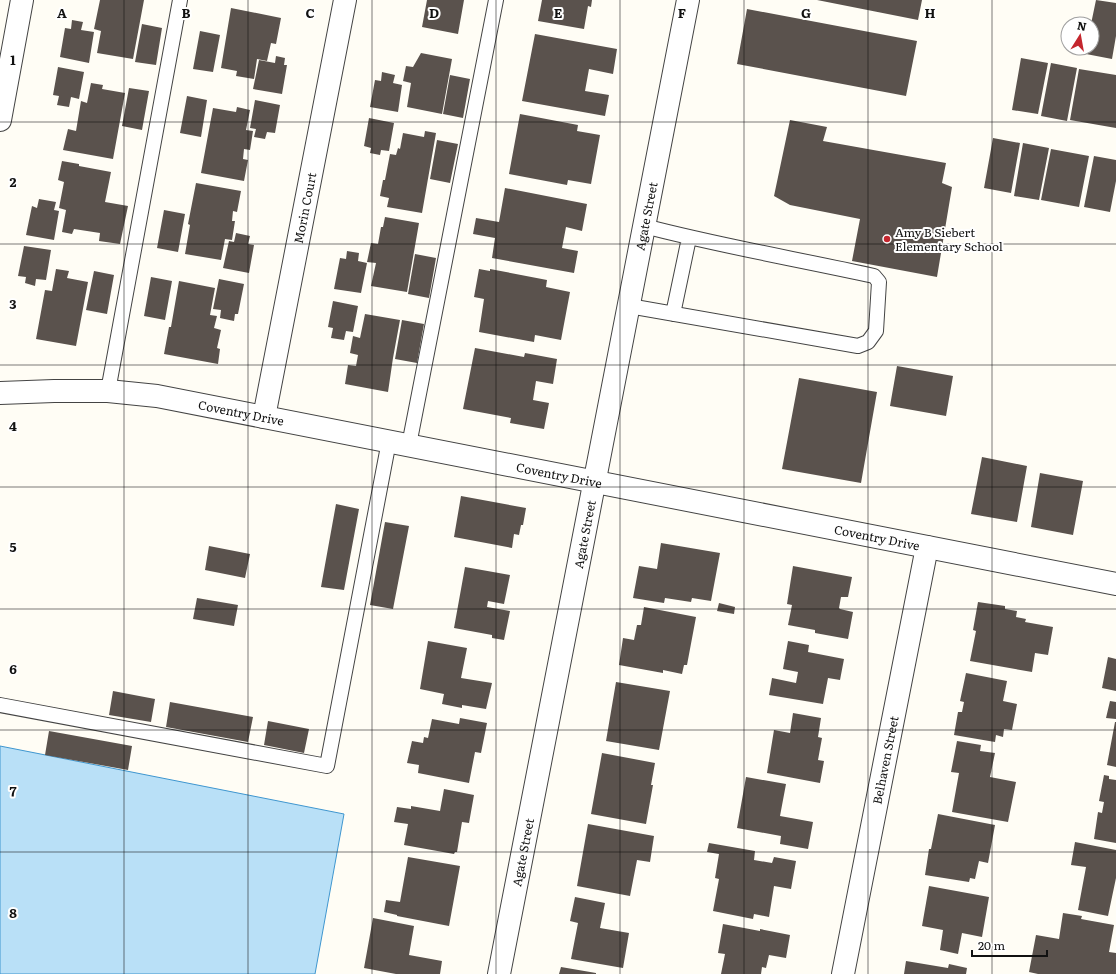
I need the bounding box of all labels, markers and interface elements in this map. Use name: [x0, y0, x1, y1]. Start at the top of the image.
text: A: [57, 3, 67, 22]
text: B: [182, 3, 191, 22]
text: C: [305, 3, 315, 22]
text: D: [429, 3, 439, 22]
text: E: [554, 3, 563, 22]
text: F: [678, 3, 686, 22]
text: G: [801, 3, 811, 22]
text: H: [925, 3, 936, 22]
north arrow: [1060, 16, 1100, 56]
text: N: [1076, 16, 1088, 34]
text: 1: [10, 50, 16, 69]
street label: Morin Court: [289, 171, 320, 245]
text: 2: [10, 172, 17, 191]
street label: Agate Street: [631, 180, 662, 252]
place label: Amy B Siebert Elementary School: [895, 223, 1003, 255]
marker: Amy B Siebert Elementary School: [882, 234, 892, 244]
text: 3: [9, 294, 17, 313]
street label: Coventry Drive: [197, 395, 286, 430]
text: 4: [9, 416, 17, 435]
street label: Coventry Drive: [515, 458, 603, 492]
street label: Agate Street: [569, 498, 600, 570]
street label: Coventry Drive: [833, 520, 921, 554]
text: 5: [9, 537, 17, 556]
text: 6: [9, 659, 17, 678]
street label: Belhaven Street: [868, 714, 903, 806]
text: 7: [9, 781, 17, 800]
street label: Agate Street: [507, 816, 538, 888]
text: 8: [9, 903, 17, 922]
scale bar: [972, 932, 1047, 958]
text: 20 m: [978, 936, 1005, 954]

